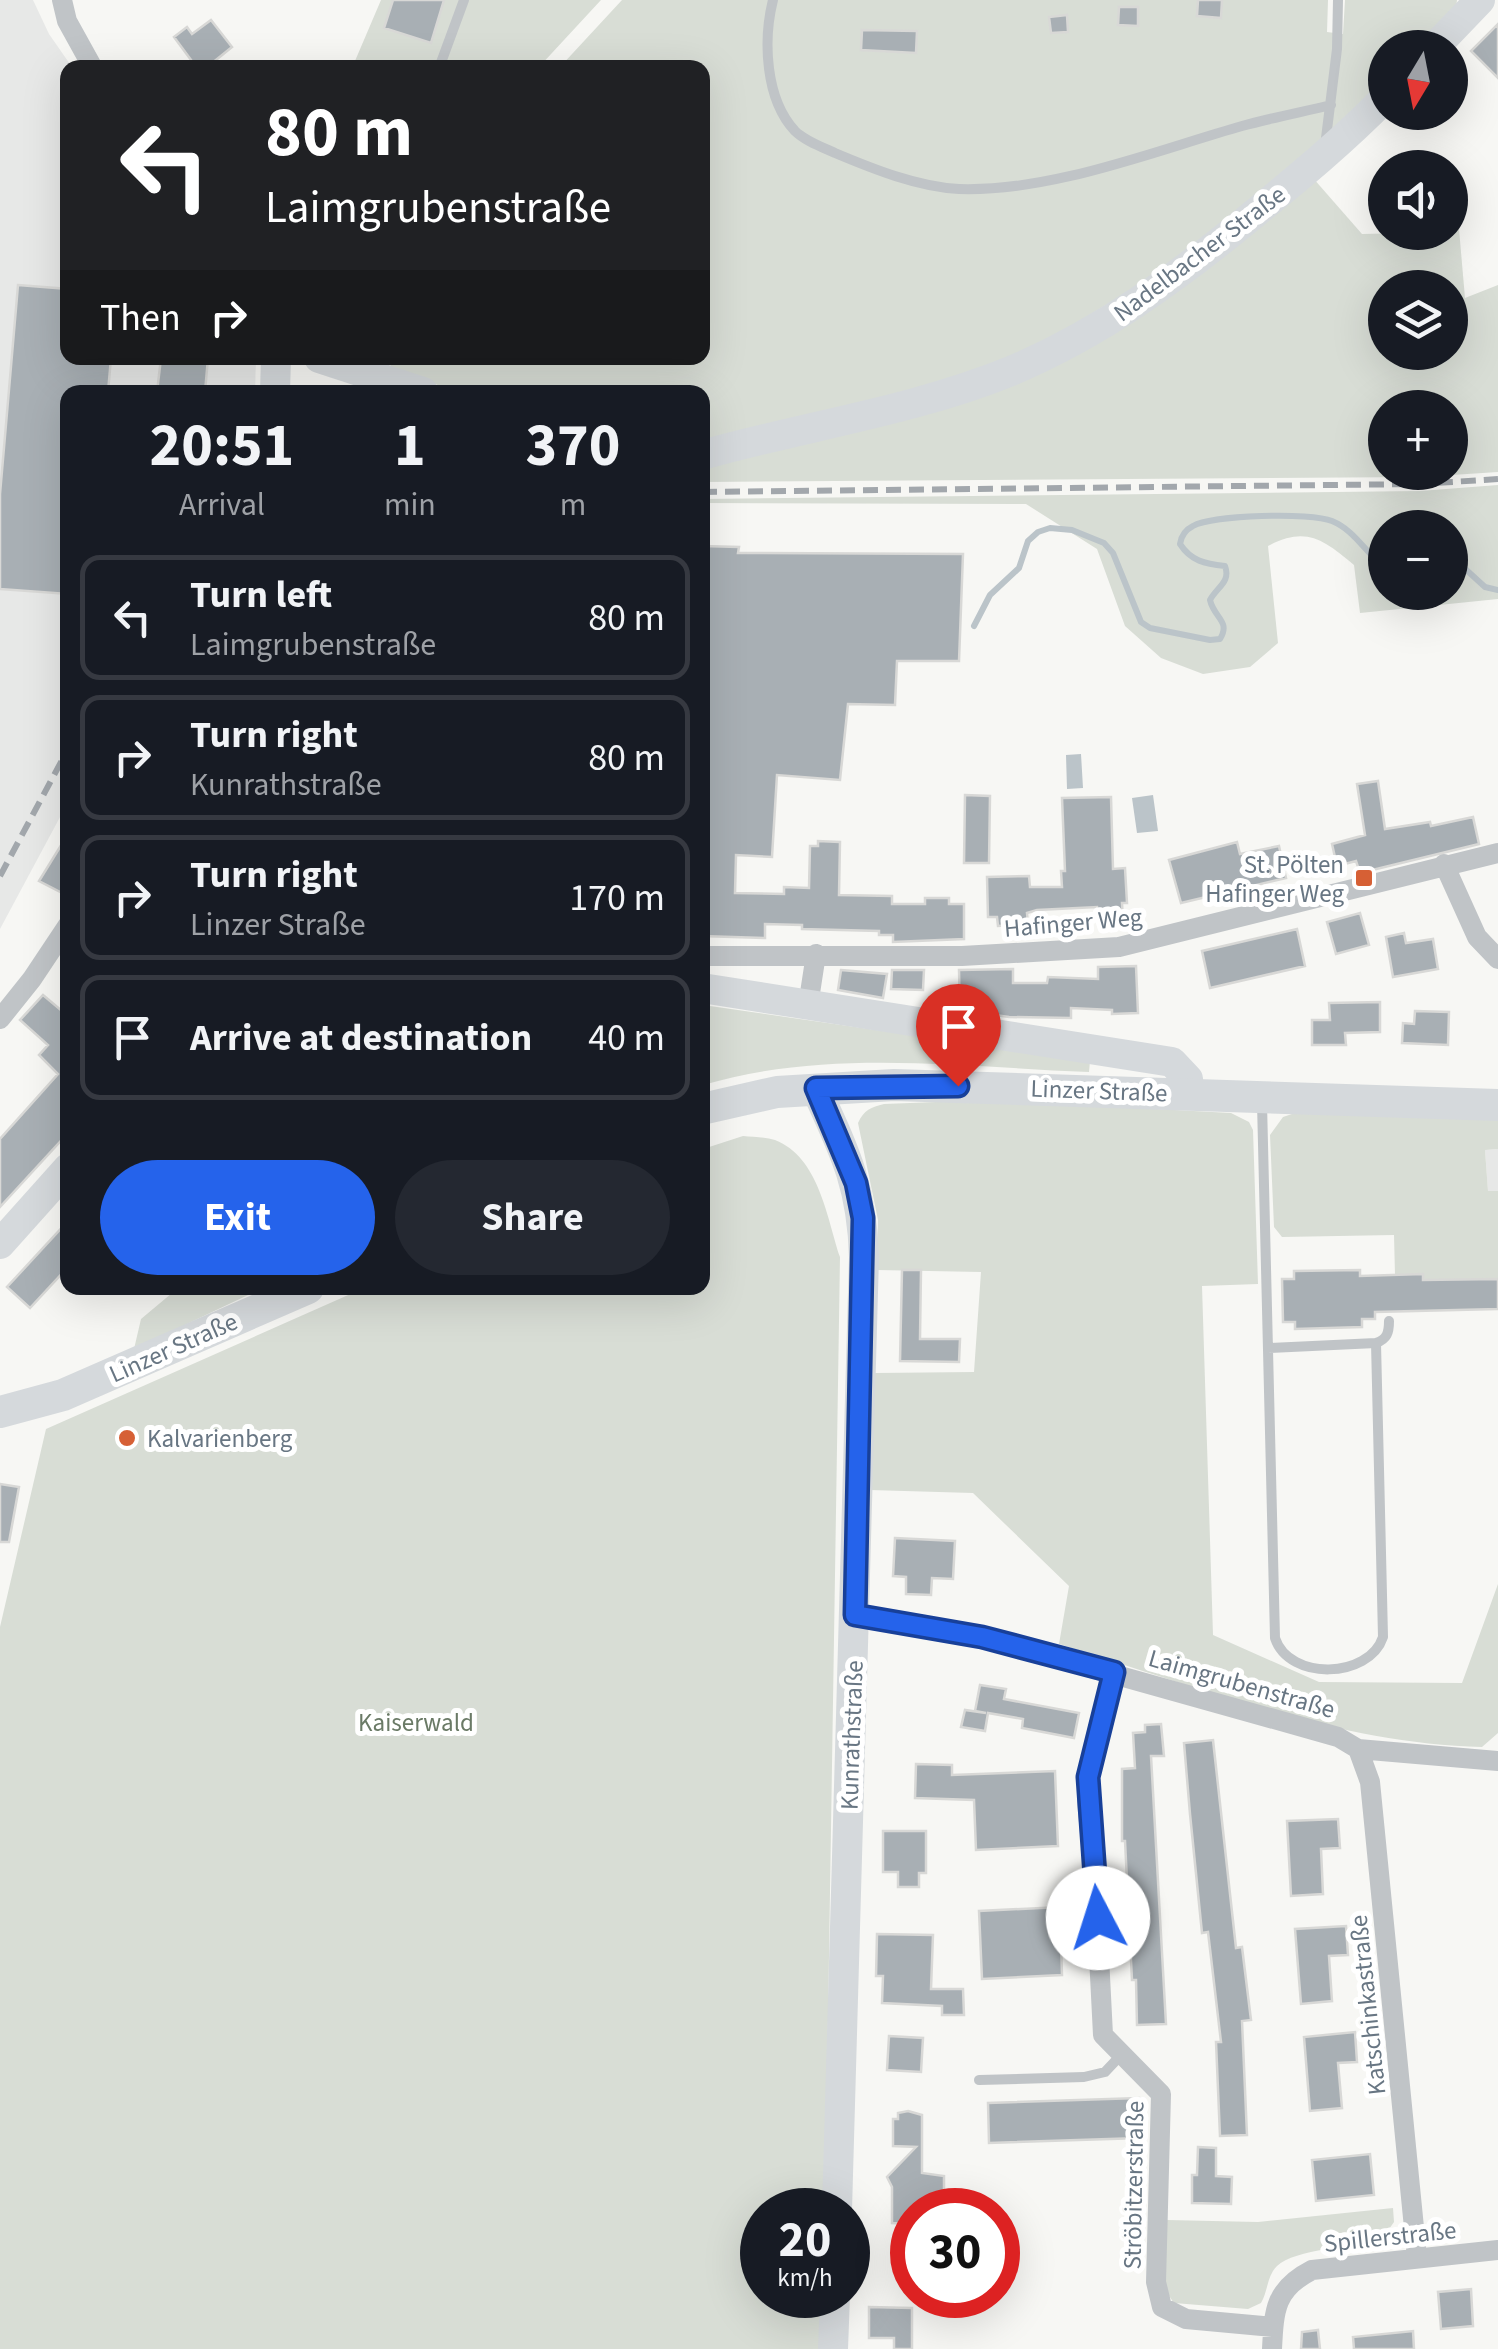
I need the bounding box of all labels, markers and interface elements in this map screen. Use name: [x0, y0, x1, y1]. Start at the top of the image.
north arrow: [1368, 30, 1468, 130]
map controls: [1368, 30, 1468, 610]
text: 80 m: [265, 83, 413, 183]
icon: left: [100, 100, 230, 230]
button: sound: [1368, 150, 1468, 250]
text: Laimgrubenstraße: [265, 176, 611, 240]
street label: Nadelbacher Straße: [1106, 177, 1293, 331]
button: layers: [1368, 270, 1468, 370]
icon: right: [201, 290, 256, 345]
text: Then: [100, 291, 181, 345]
button: +: [1368, 390, 1468, 490]
text: 20:51: [150, 404, 294, 489]
text: 1: [394, 404, 426, 489]
text: 370: [525, 404, 620, 489]
text: Arrival: [179, 482, 265, 528]
text: min: [384, 482, 436, 528]
text: m: [560, 482, 586, 528]
button: −: [1368, 510, 1468, 610]
text: Turn left: [190, 568, 332, 622]
icon: left: [105, 590, 160, 645]
text: 80 m: [588, 591, 665, 645]
text: Laimgrubenstraße: [190, 622, 436, 668]
text: Turn right: [190, 708, 358, 762]
icon: right: [105, 730, 160, 785]
text: 80 m: [588, 731, 665, 785]
text: Kunrathstraße: [190, 762, 382, 808]
place label: St. Pölten Hafinger Weg: [1205, 847, 1344, 912]
text: Turn right: [190, 848, 358, 902]
marker: St. Pölten Hafinger Weg: [1353, 867, 1375, 889]
icon: right: [105, 870, 160, 925]
text: 170 m: [569, 871, 665, 925]
street label: Hafinger Weg: [1002, 899, 1144, 947]
text: Linzer Straße: [190, 902, 366, 948]
pin: [916, 984, 1001, 1087]
icon: arrive: [931, 999, 986, 1054]
icon: arrive: [105, 1010, 160, 1065]
text: Arrive at destination: [190, 1011, 532, 1065]
text: 40 m: [588, 1011, 665, 1065]
street label: Linzer Straße: [1030, 1071, 1168, 1111]
button: Exit: [100, 1160, 375, 1275]
button: Share: [395, 1160, 670, 1275]
street label: Linzer Straße: [103, 1304, 243, 1392]
place label: Kalvarienberg: [147, 1421, 293, 1457]
marker: Kalvarienberg: [116, 1427, 138, 1449]
street label: Laimgrubenstraße: [1144, 1640, 1339, 1728]
street label: Kunrathstraße: [831, 1660, 873, 1810]
park label: Kaiserwald: [358, 1705, 474, 1741]
position arrow: [1046, 1866, 1150, 1970]
street label: Katschinkastraße: [1341, 1913, 1395, 2097]
street label: Ströbitzerstraße: [1115, 2100, 1153, 2270]
speed limit sign: 30: [890, 2188, 1020, 2318]
text: 20: [779, 2205, 831, 2276]
street label: Spillerstraße: [1322, 2212, 1458, 2262]
text: km/h: [777, 2260, 833, 2296]

